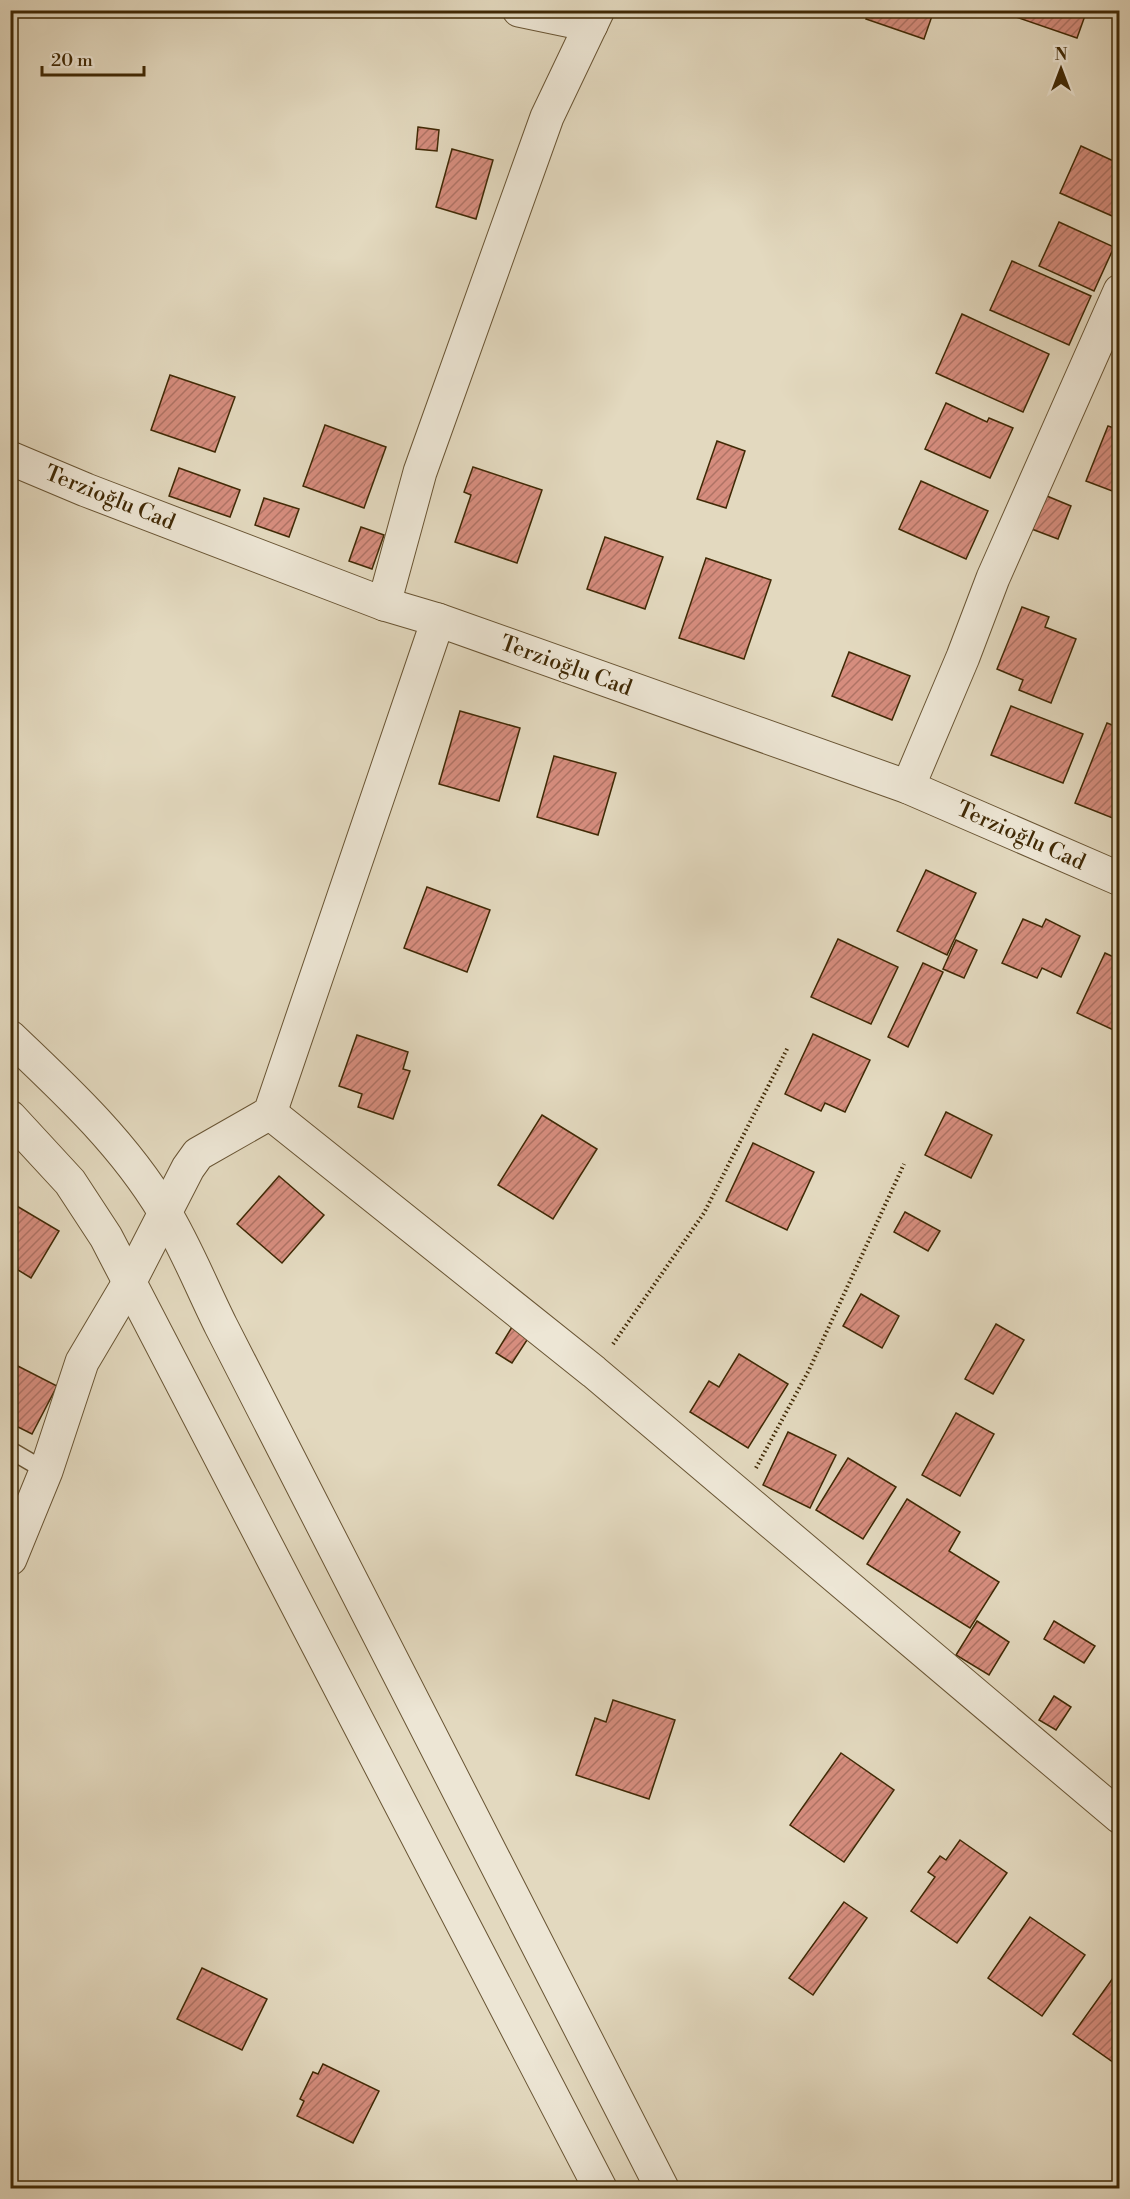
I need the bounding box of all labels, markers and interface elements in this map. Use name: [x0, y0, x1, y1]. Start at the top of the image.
scale bar: [42, 39, 144, 77]
north arrow: [1031, 39, 1091, 99]
text: N: [1055, 45, 1068, 65]
text: 20 m: [51, 49, 93, 72]
street label: Terzioğlu Cad: [41, 460, 179, 537]
street label: Terzioğlu Cad: [497, 630, 636, 702]
street label: Terzioğlu Cad: [952, 796, 1090, 877]

